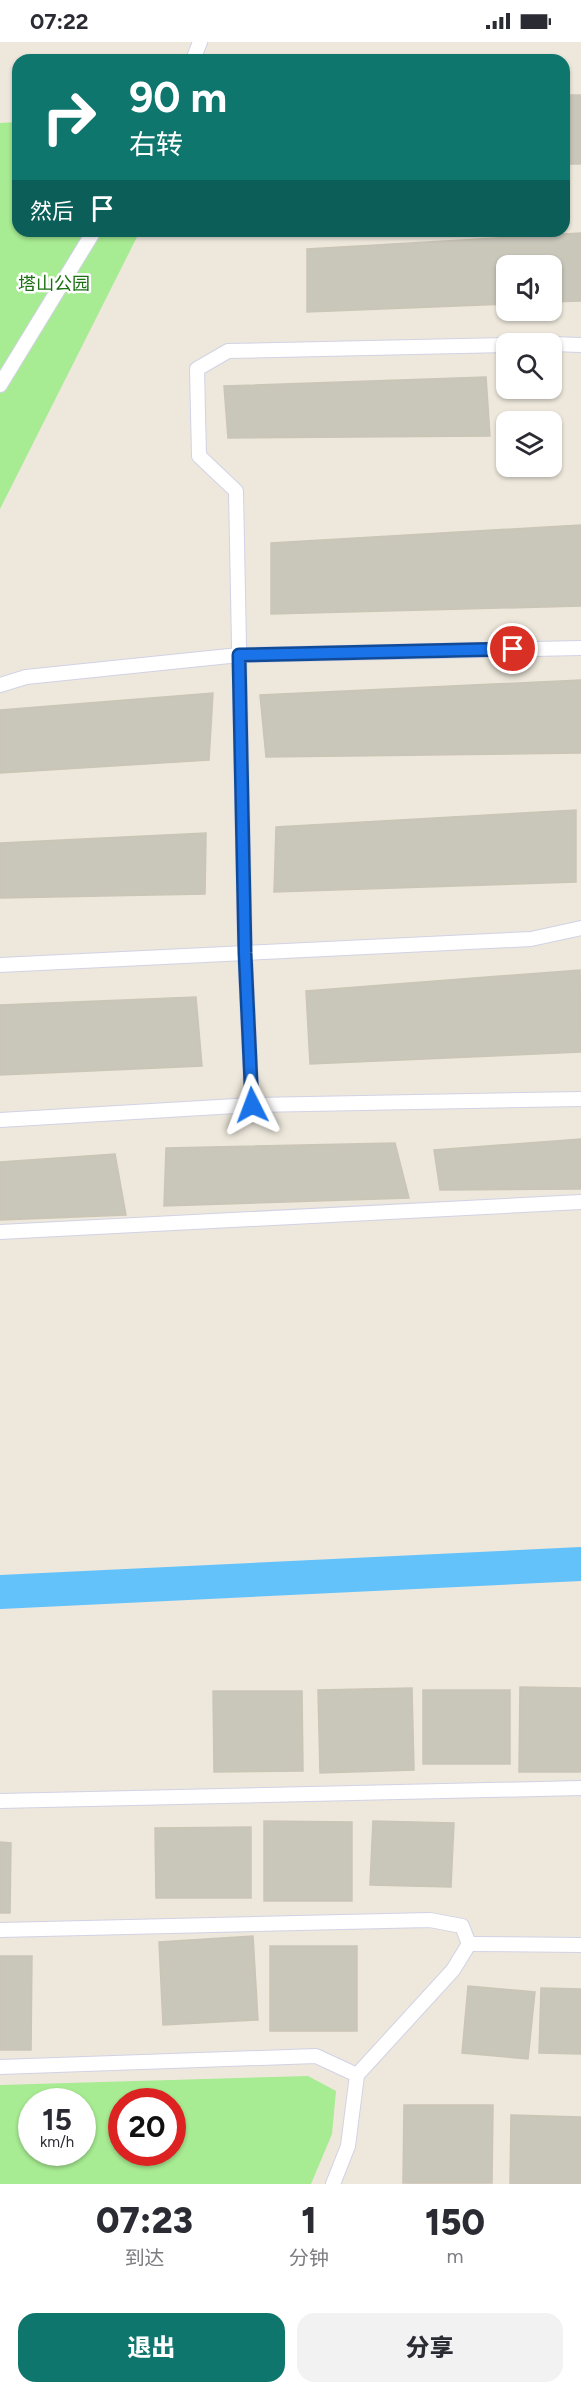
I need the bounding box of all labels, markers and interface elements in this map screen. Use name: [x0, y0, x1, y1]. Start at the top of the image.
text: 07:22: [30, 8, 89, 35]
text: 90 m: [129, 72, 227, 123]
icon: right: [30, 78, 108, 156]
text: 右转: [129, 128, 183, 161]
icon: arrive: [86, 192, 119, 225]
text: 然后: [30, 198, 74, 225]
map controls: [496, 255, 562, 477]
button: sound: [496, 255, 562, 321]
park label: 塔山公园: [18, 273, 90, 295]
button: search: [496, 333, 562, 399]
button: layers: [496, 411, 562, 477]
pin: [487, 623, 538, 674]
icon: arrive: [496, 632, 529, 665]
position arrow: [220, 1073, 284, 1137]
speed limit sign: 20: [108, 2088, 186, 2166]
text: 15: [42, 2101, 72, 2138]
text: km/h: [40, 2133, 74, 2151]
text: 07:23: [96, 2199, 193, 2242]
text: 1: [301, 2199, 317, 2242]
text: 150: [425, 2201, 485, 2244]
text: m: [446, 2244, 463, 2268]
text: 到达: [124, 2246, 164, 2270]
text: 分钟: [289, 2246, 329, 2270]
button: 退出: [18, 2313, 285, 2382]
button: 分享: [297, 2313, 563, 2382]

